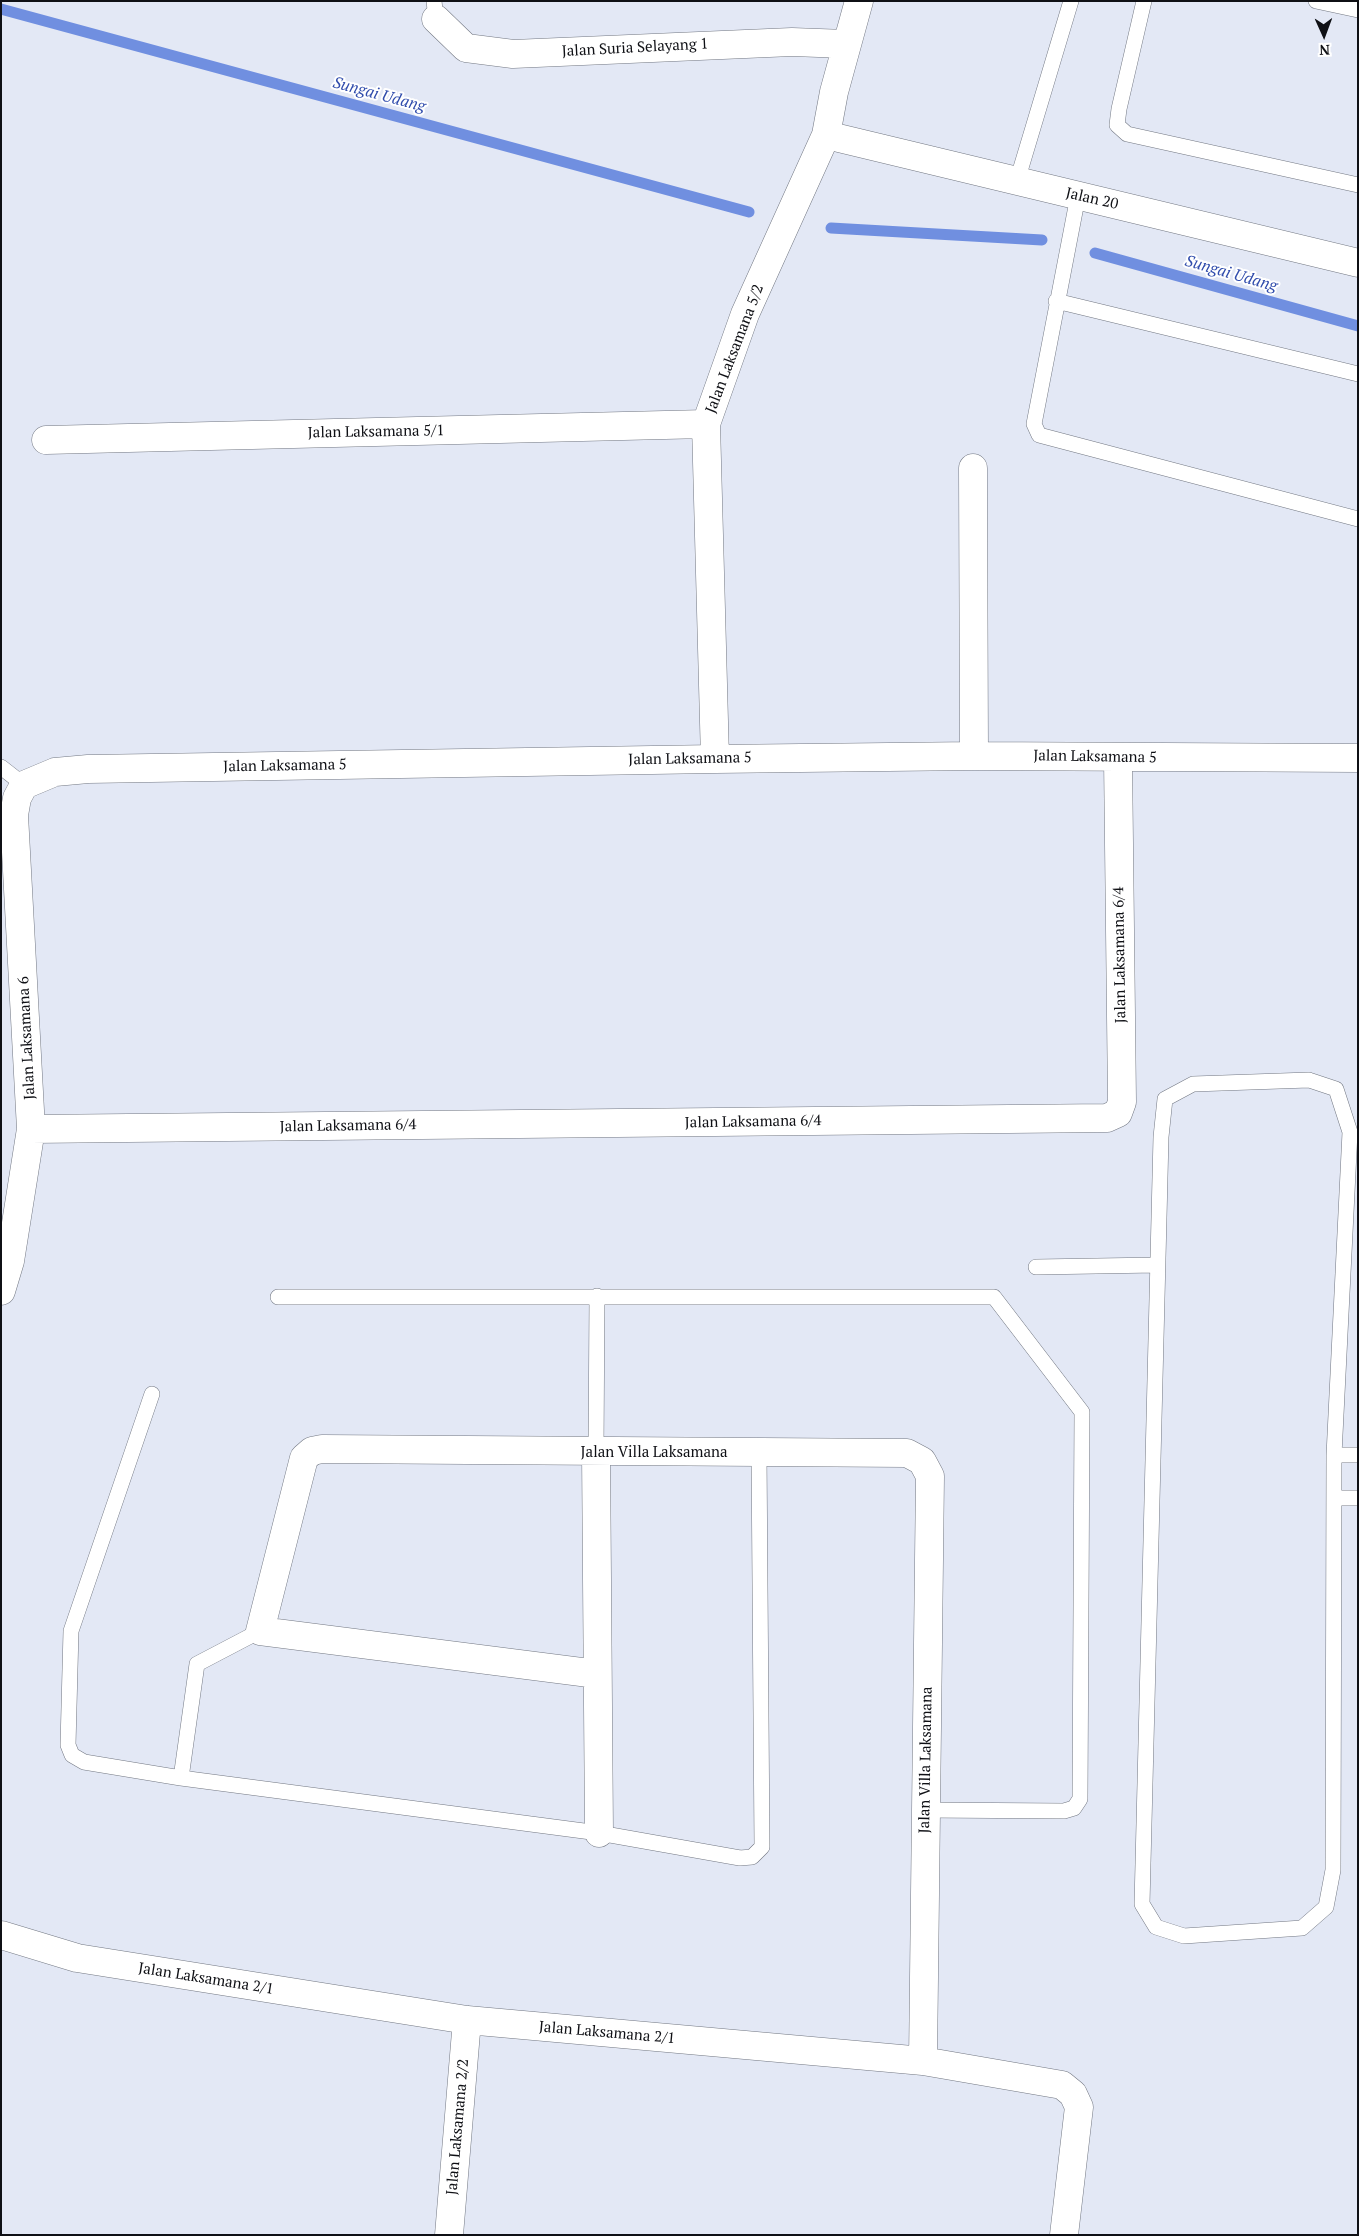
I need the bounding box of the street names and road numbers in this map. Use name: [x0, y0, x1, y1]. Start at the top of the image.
street label: Jalan Suria Selayang 1: [561, 35, 709, 61]
street label: Jalan 20: [1064, 184, 1120, 214]
street label: Jalan Laksamana 5/2: [702, 282, 768, 416]
street label: Jalan Laksamana 5/1: [307, 422, 445, 442]
street label: Jalan Laksamana 5: [1033, 747, 1157, 767]
street label: Jalan Laksamana 5: [628, 749, 752, 769]
street label: Jalan Laksamana 5: [223, 756, 347, 776]
street label: Jalan Laksamana 6/4: [1110, 886, 1130, 1024]
street label: Jalan Laksamana 6: [15, 976, 39, 1100]
street label: Jalan Laksamana 6/4: [684, 1112, 822, 1132]
street label: Jalan Laksamana 6/4: [279, 1116, 417, 1136]
street label: Jalan Villa Laksamana: [581, 1444, 727, 1462]
street label: Jalan Villa Laksamana: [916, 1686, 936, 1834]
street label: Jalan Laksamana 2/1: [137, 1959, 275, 1999]
street label: Jalan Laksamana 2/1: [538, 2018, 676, 2048]
street label: Jalan Laksamana 2/2: [443, 2058, 473, 2196]

